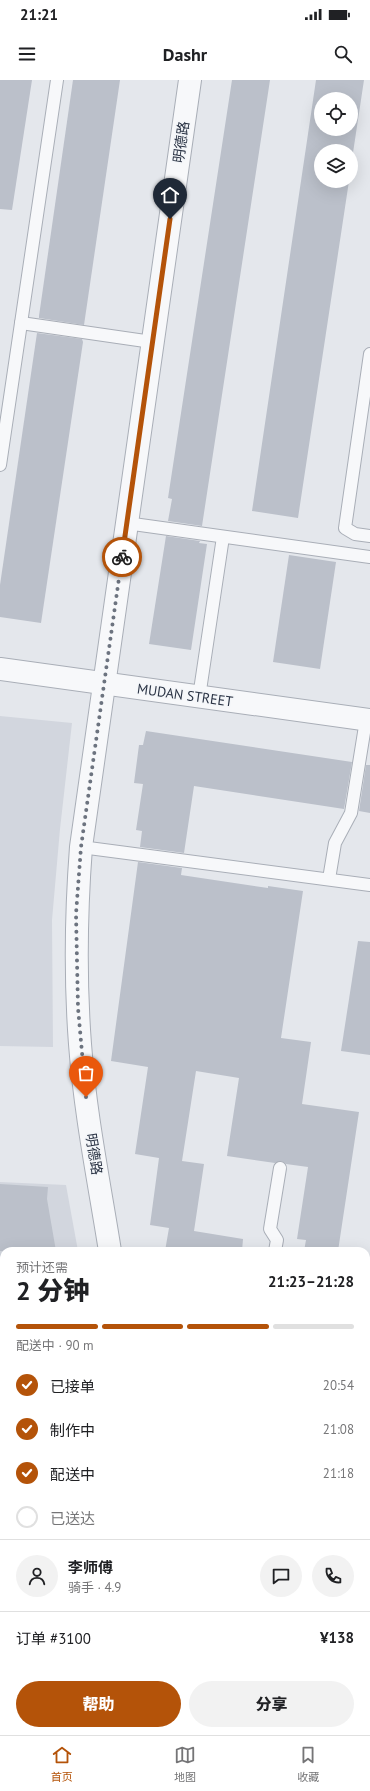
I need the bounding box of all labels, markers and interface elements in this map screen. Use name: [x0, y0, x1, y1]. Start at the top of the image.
text: 21:21: [20, 5, 58, 24]
icon: menu: [16, 43, 38, 65]
text: Dashr: [163, 43, 207, 66]
icon: search: [332, 43, 354, 65]
map controls: [314, 92, 358, 188]
button: locate: [314, 92, 358, 136]
street label: 明德路: [169, 120, 193, 164]
button: layers: [314, 144, 358, 188]
pin: [153, 178, 187, 219]
icon: home: [159, 184, 181, 206]
courier: [102, 537, 142, 577]
icon: bike: [111, 546, 133, 568]
street label: MUDAN STREET: [136, 679, 234, 711]
pin: [69, 1056, 103, 1097]
icon: bag: [75, 1062, 97, 1084]
street label: 明德路: [82, 1132, 106, 1176]
text: 预计还需: [16, 1259, 68, 1276]
text: 21:23–21:28: [268, 1272, 354, 1291]
text: 2 分钟: [16, 1274, 89, 1307]
text: 配送中 · 90 m: [16, 1337, 94, 1354]
icon: check: [16, 1374, 38, 1396]
text: 已接单: [50, 1377, 95, 1396]
text: 20:54: [323, 1377, 354, 1394]
icon: check: [16, 1418, 38, 1440]
text: 制作中: [50, 1421, 95, 1440]
text: 21:08: [323, 1421, 354, 1438]
icon: check: [16, 1462, 38, 1484]
text: 配送中: [50, 1465, 95, 1484]
text: 21:18: [323, 1465, 354, 1482]
text: 已送达: [50, 1509, 95, 1528]
button: person: [16, 1555, 58, 1597]
button: chat: [260, 1555, 302, 1597]
button: phone: [312, 1555, 354, 1597]
text: 李师傅: [68, 1558, 113, 1577]
text: 骑手 · 4.9: [68, 1579, 121, 1596]
text: ¥138: [320, 1628, 354, 1647]
text: 订单 #3100: [16, 1629, 91, 1648]
button: 帮助: [16, 1681, 181, 1727]
button: 分享: [189, 1681, 354, 1727]
tab: 首页: [51, 1744, 73, 1784]
tab: 地图: [174, 1744, 196, 1784]
tab: 收藏: [297, 1744, 319, 1784]

